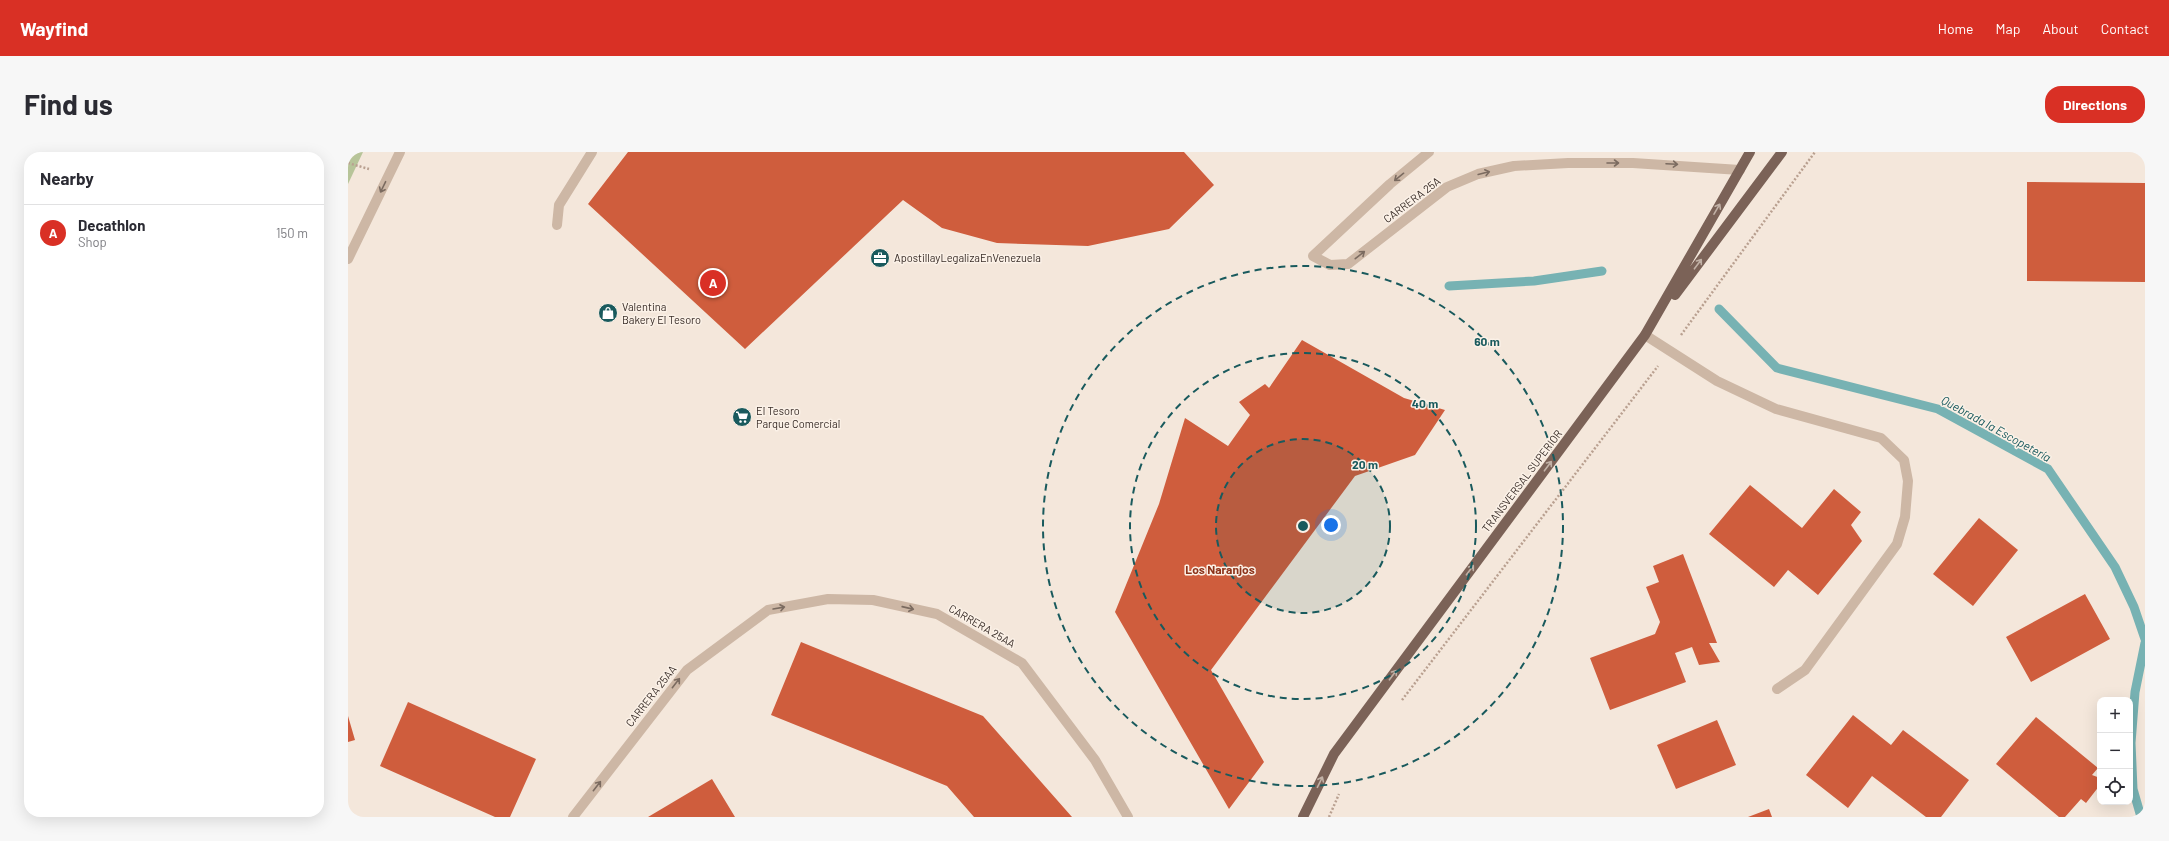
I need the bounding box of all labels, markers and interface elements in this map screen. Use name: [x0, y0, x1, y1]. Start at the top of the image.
text: Wayfind: [20, 17, 88, 40]
text: Home: [1938, 20, 1974, 37]
text: Map: [1996, 20, 2020, 37]
text: About: [2042, 20, 2079, 37]
text: Contact: [2101, 20, 2149, 37]
button: Directions: [2045, 86, 2145, 123]
text: Find us: [24, 87, 113, 121]
one-way arrow: [1606, 159, 1619, 167]
one-way arrow: [1665, 161, 1678, 168]
text: Nearby: [40, 168, 94, 188]
one-way arrow: [1477, 169, 1490, 176]
one-way arrow: [1394, 172, 1405, 181]
street label: CARRERA 25A: [1381, 174, 1443, 225]
one-way arrow: [379, 181, 386, 193]
one-way arrow: [1714, 203, 1722, 215]
text: Decathlon: [78, 216, 145, 234]
text: A: [49, 225, 57, 241]
text: 150 m: [276, 225, 308, 241]
text: Shop: [78, 234, 107, 250]
office icon: ApostillayLegalizaEnVenezuela: [869, 247, 891, 269]
place label: ApostillayLegalizaEnVenezuela: [894, 251, 1041, 264]
one-way arrow: [1355, 251, 1366, 259]
one-way arrow: [1694, 258, 1702, 269]
pin: A: [700, 268, 726, 298]
place label: Valentina Bakery El Tesoro: [622, 300, 701, 326]
shop icon: Valentina Bakery El Tesoro: [597, 302, 619, 324]
text: 60 m: [1474, 334, 1500, 348]
water label: Quebrada la Escopetería: [1939, 392, 2054, 464]
text: 40 m: [1412, 396, 1438, 410]
place label: El Tesoro Parque Comercial: [756, 404, 840, 430]
supermarket icon: El Tesoro Parque Comercial: [731, 406, 753, 428]
street label: TRANSVERSAL SUPERIOR: [1479, 427, 1565, 535]
text: 20 m: [1352, 457, 1378, 471]
one-way arrow: [1544, 460, 1552, 471]
your location: [1321, 515, 1341, 535]
centre of rings: [1296, 519, 1310, 533]
district label: Los Naranjos: [1185, 562, 1255, 576]
one-way arrow: [1466, 565, 1475, 576]
street label: CARRERA 25AA: [947, 601, 1018, 650]
one-way arrow: [772, 603, 785, 611]
one-way arrow: [901, 604, 914, 612]
street label: CARRERA 25AA: [623, 662, 679, 729]
one-way arrow: [1389, 669, 1397, 680]
one-way arrow: [672, 678, 680, 689]
map controls: [2097, 697, 2133, 805]
button: +: [2097, 697, 2133, 733]
button: −: [2097, 733, 2133, 769]
button: locate: [2097, 769, 2133, 805]
one-way arrow: [1317, 776, 1324, 788]
one-way arrow: [592, 781, 601, 792]

